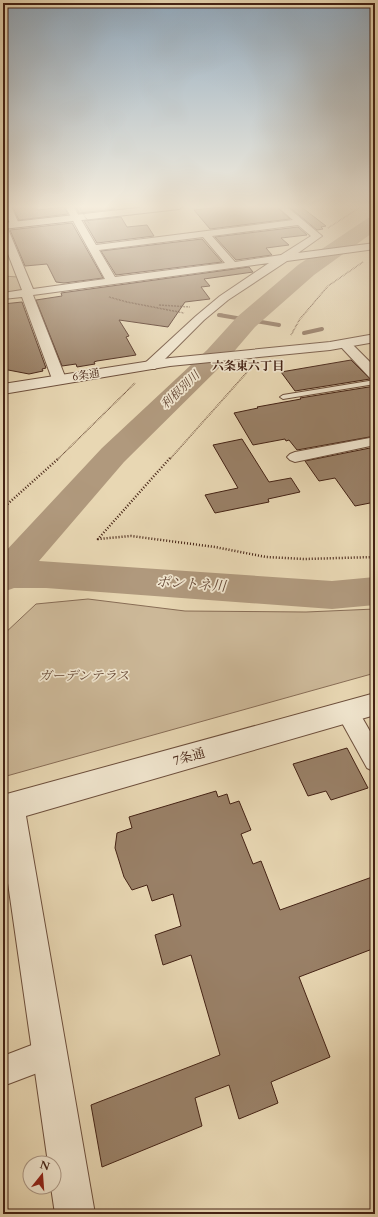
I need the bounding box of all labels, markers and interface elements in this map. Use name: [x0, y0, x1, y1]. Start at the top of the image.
district label: 六条東六丁目: [212, 358, 284, 374]
street label: 6条通: [71, 365, 101, 385]
water label: 利根別川: [157, 366, 204, 412]
water label: ポントネ川: [155, 572, 228, 596]
park label: ガーデンテラス: [39, 667, 129, 685]
street label: 7条通: [171, 744, 207, 770]
north arrow: [22, 1155, 62, 1195]
text: N: [38, 1157, 52, 1175]

